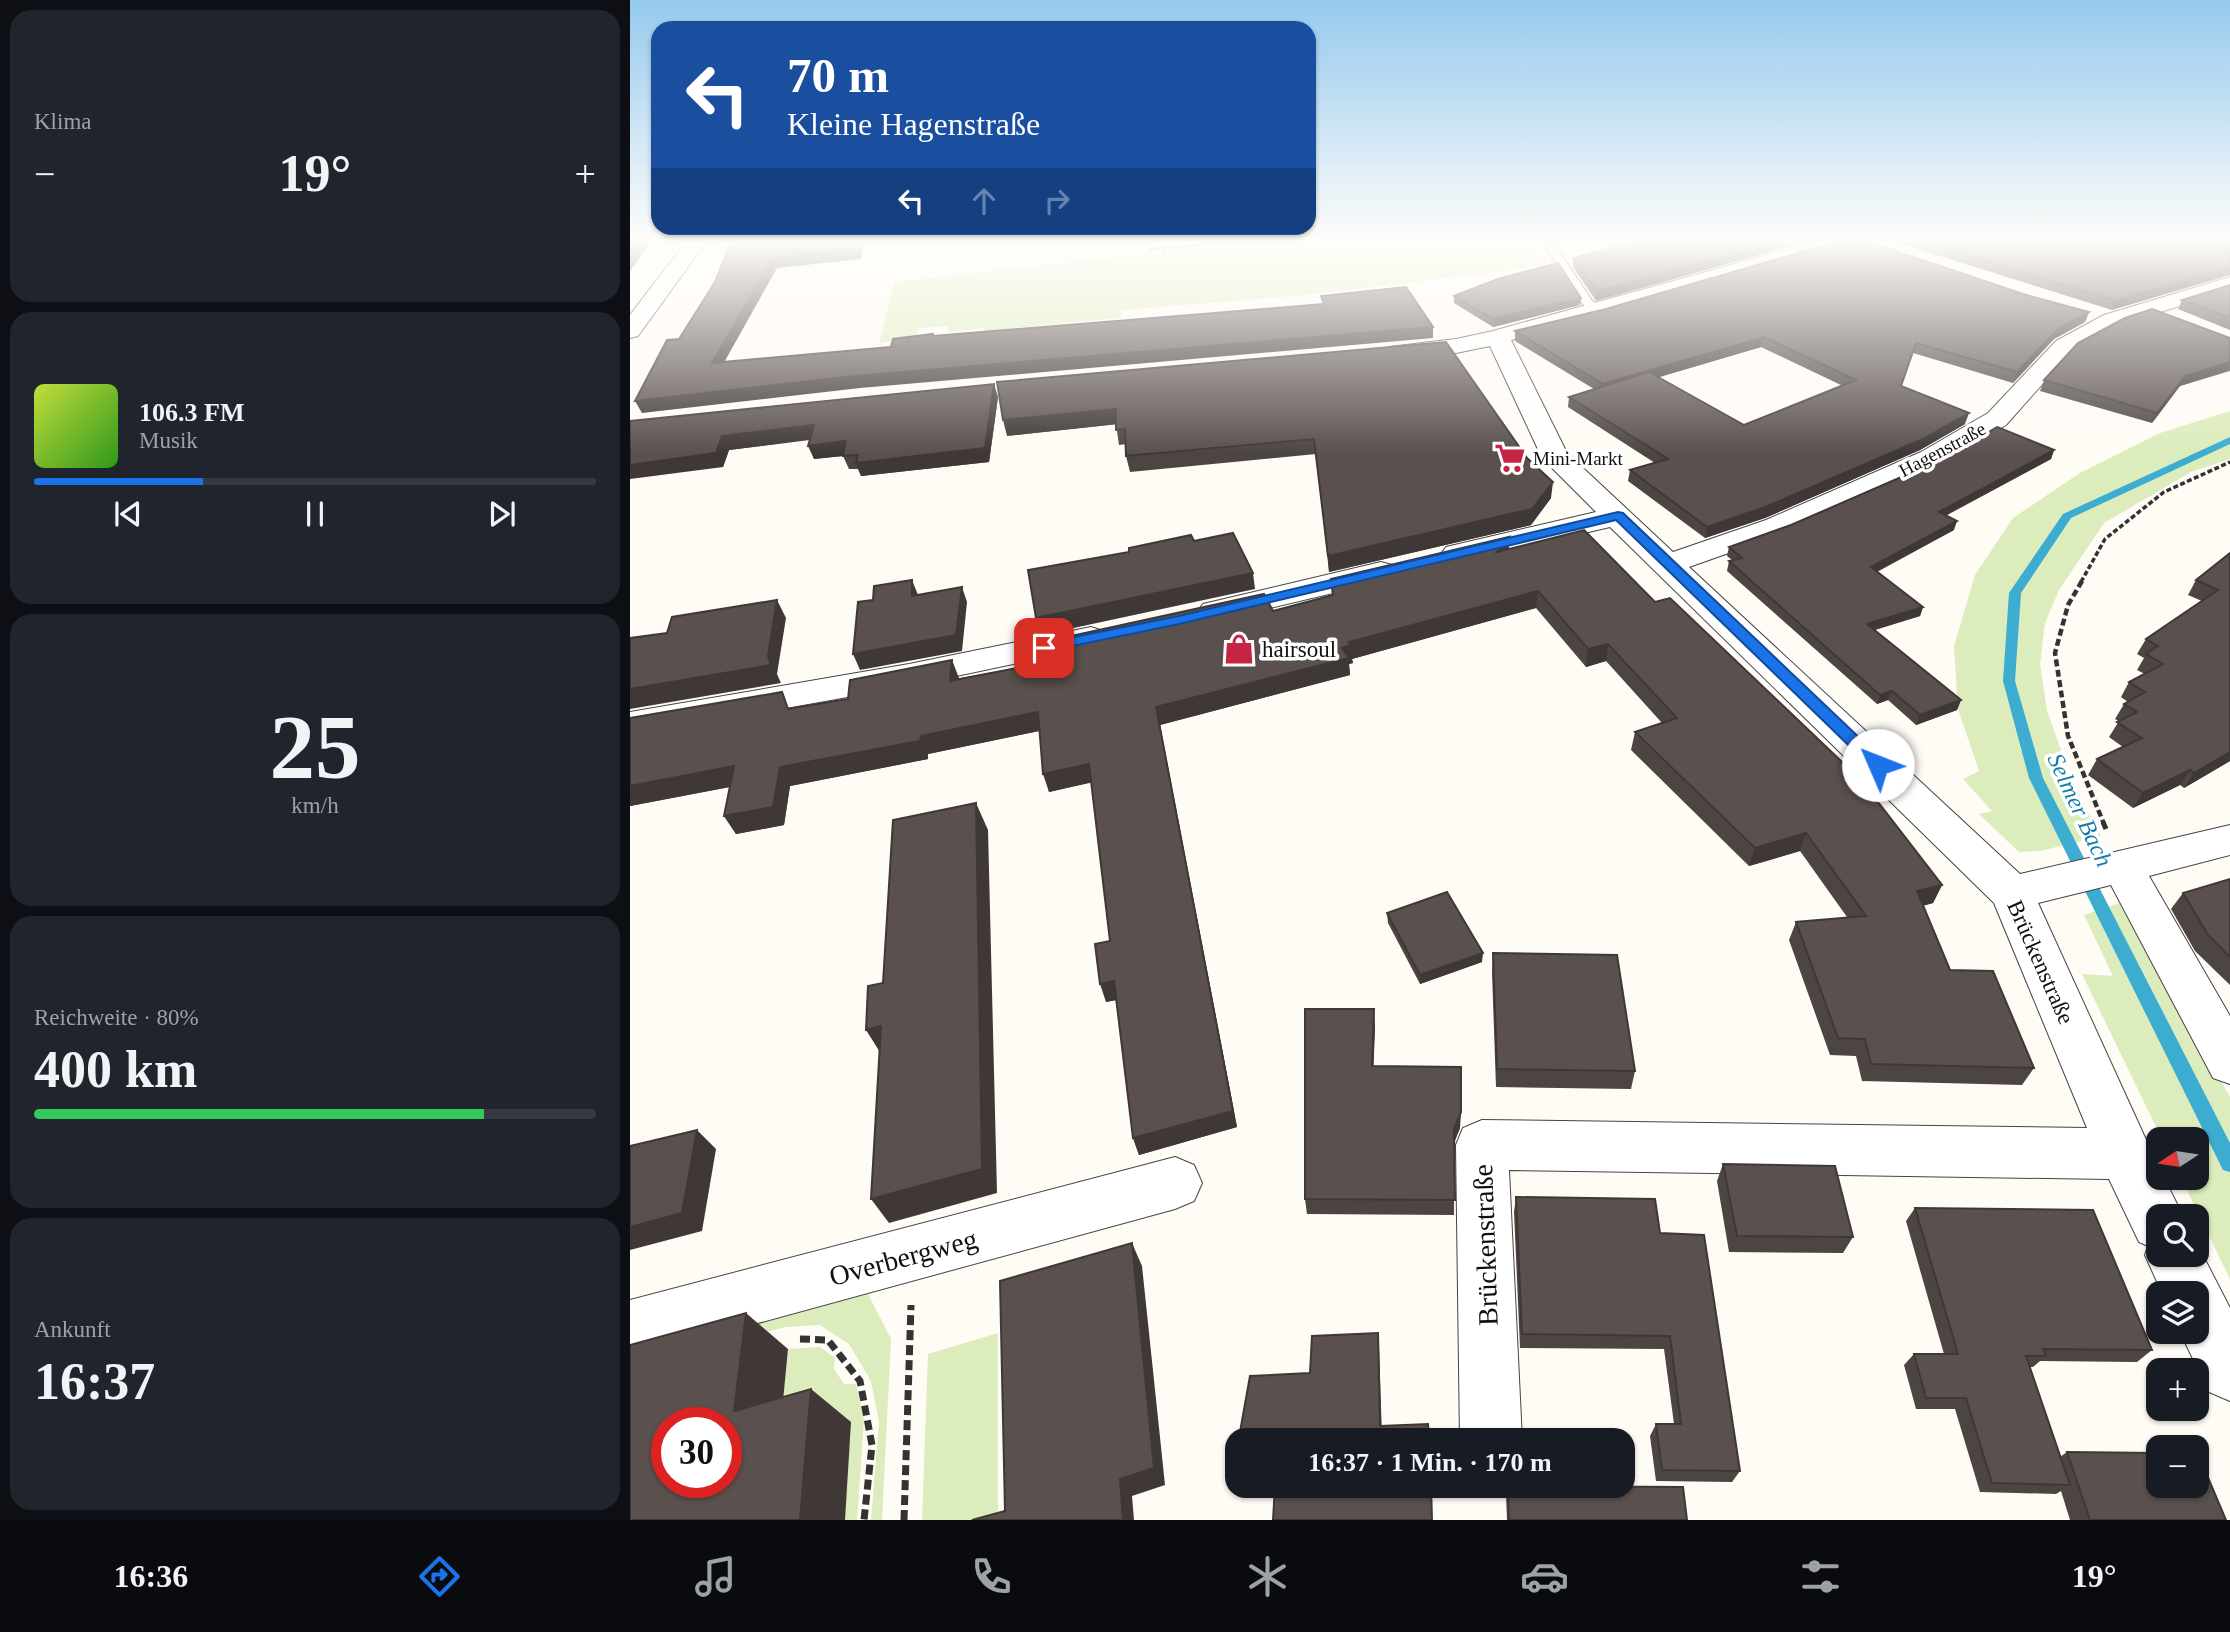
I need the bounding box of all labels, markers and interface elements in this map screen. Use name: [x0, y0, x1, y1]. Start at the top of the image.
text: 70 m: [787, 48, 889, 103]
icon: left: [672, 49, 763, 140]
text: Kleine Hagenstraße: [787, 106, 1040, 142]
text: Klima: [34, 109, 92, 134]
text: 19°: [279, 145, 351, 202]
text: −: [34, 153, 55, 195]
text: +: [575, 153, 596, 195]
icon: left: [892, 182, 930, 220]
icon: ahead: [965, 182, 1003, 220]
icon: right: [1038, 182, 1076, 220]
text: 106.3 FM: [139, 398, 244, 427]
street label: Hagenstraße: [1895, 418, 1989, 481]
text: Musik: [139, 428, 198, 453]
supermarket icon: Mini-Markt: [1493, 441, 1527, 475]
place label: Mini-Markt: [1533, 448, 1623, 469]
icon: previous: [109, 495, 147, 533]
icon: pause: [296, 495, 334, 533]
icon: next: [483, 495, 521, 533]
pin: [1014, 618, 1074, 678]
icon: arrive: [1025, 629, 1063, 667]
shop icon: hairsoul: [1222, 632, 1256, 666]
place label: hairsoul: [1262, 637, 1336, 662]
text: 25: [270, 697, 361, 798]
position arrow: [1841, 728, 1915, 802]
water label: Selmer Bach: [2042, 749, 2118, 871]
text: km/h: [291, 793, 339, 818]
street label: Brückenstraße: [2002, 896, 2079, 1028]
text: Reichweite · 80%: [34, 1005, 199, 1030]
text: 400 km: [34, 1041, 197, 1098]
north arrow: [2146, 1127, 2208, 1190]
map controls: [2146, 1127, 2209, 1498]
street label: Brückenstraße: [1467, 1164, 1504, 1326]
button: search: [2146, 1204, 2209, 1267]
street label: Overbergweg: [826, 1223, 980, 1292]
button: layers: [2146, 1281, 2209, 1344]
text: Ankunft: [34, 1317, 111, 1342]
text: 16:37: [34, 1353, 155, 1410]
button: +: [2146, 1358, 2209, 1421]
speed limit sign: 30: [651, 1407, 742, 1498]
button: −: [2146, 1435, 2209, 1498]
text: 16:37 · 1 Min. · 170 m: [1308, 1448, 1552, 1477]
icon: directions: [415, 1552, 464, 1601]
icon: music: [691, 1552, 740, 1601]
icon: phone: [967, 1552, 1016, 1601]
icon: climate: [1243, 1552, 1292, 1601]
icon: car: [1520, 1552, 1569, 1601]
icon: filters: [1796, 1552, 1845, 1601]
text: 16:36: [114, 1558, 188, 1594]
text: 19°: [2072, 1558, 2116, 1594]

